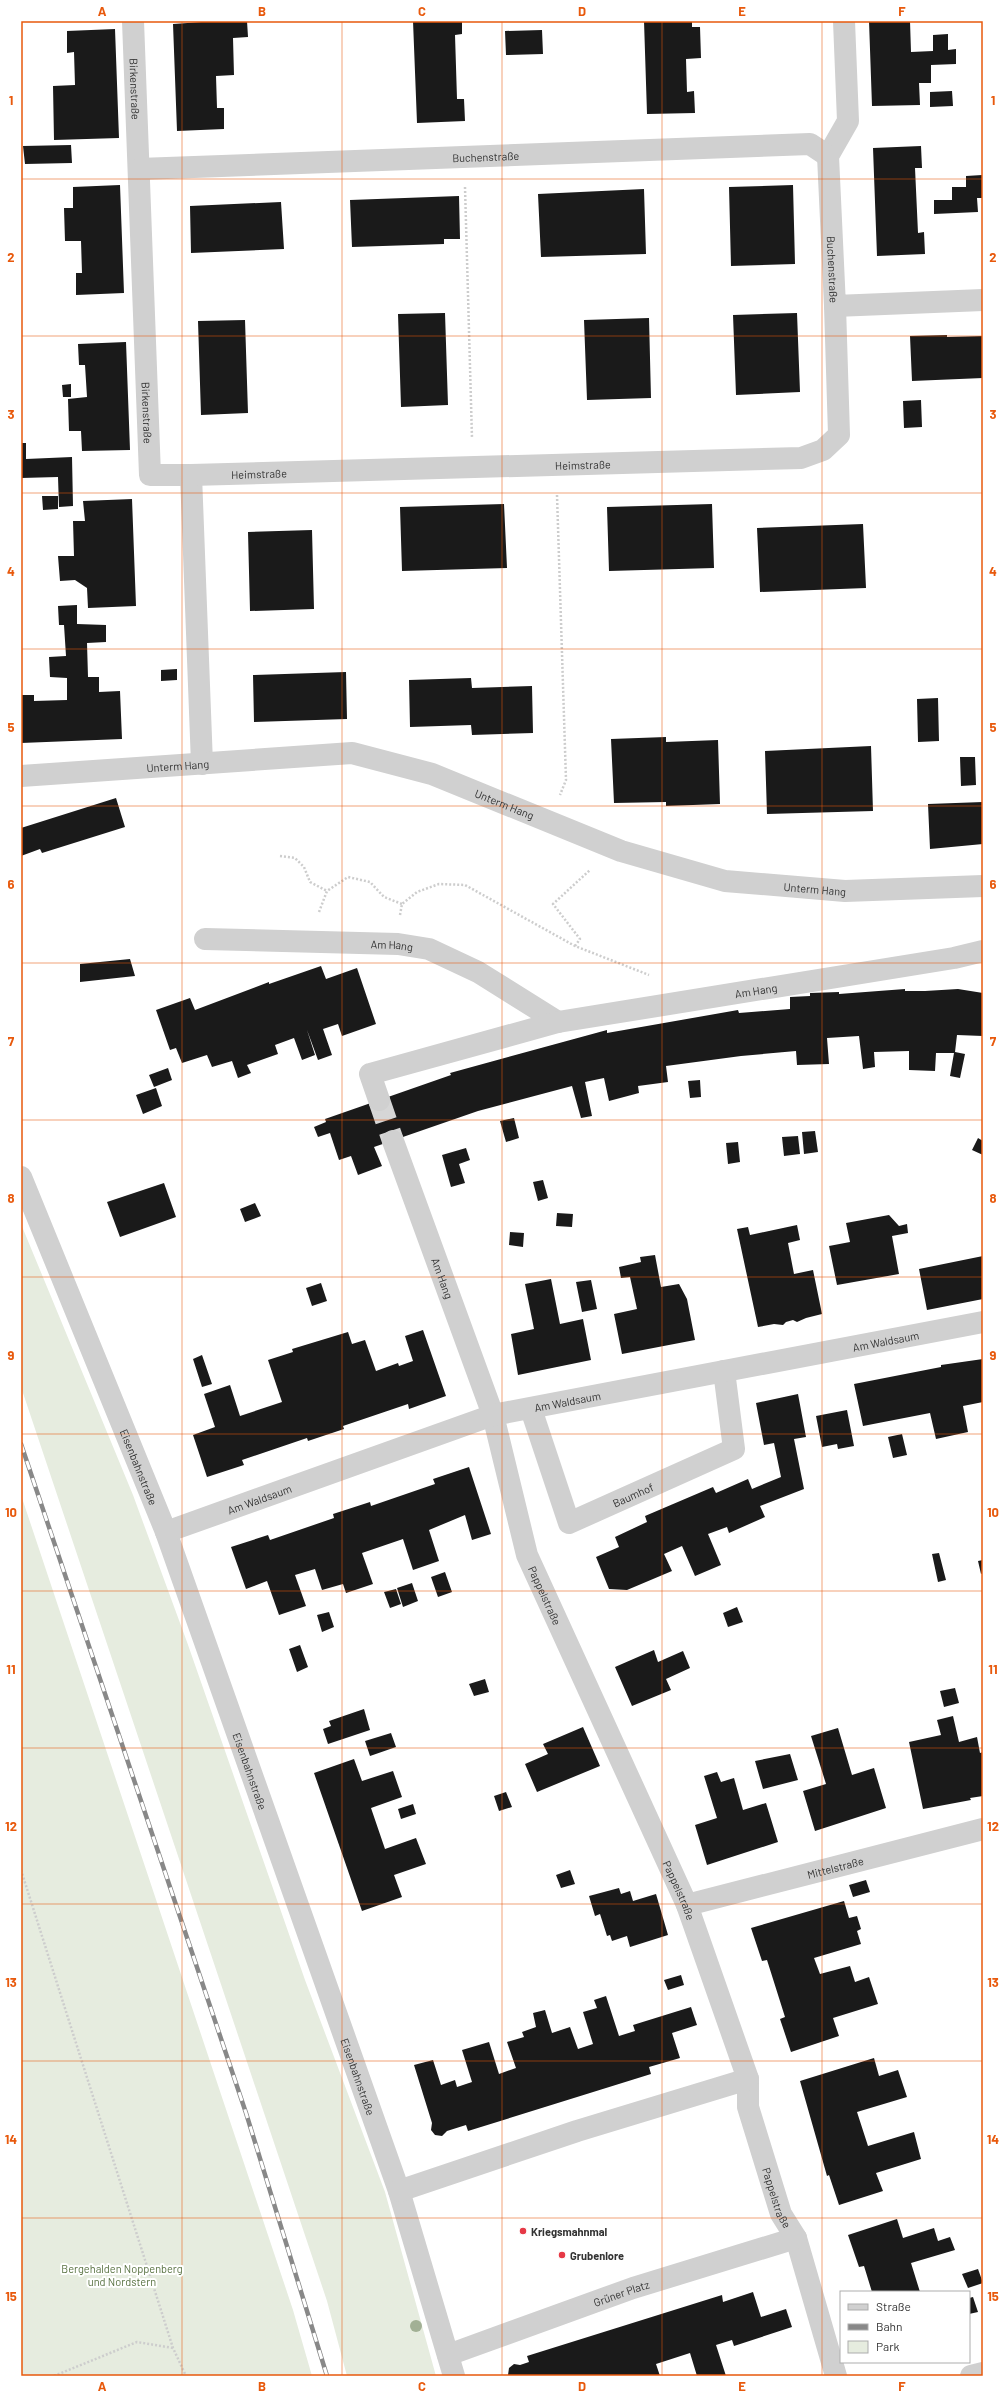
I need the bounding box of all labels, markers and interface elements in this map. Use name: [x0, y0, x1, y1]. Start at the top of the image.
text: A: [98, 3, 107, 19]
text: B: [258, 3, 266, 19]
text: C: [418, 3, 426, 19]
text: D: [578, 3, 586, 19]
text: E: [738, 3, 746, 19]
text: F: [898, 3, 906, 19]
street label: Birkenstraße: [128, 58, 143, 120]
text: 1: [9, 92, 13, 108]
text: 1: [991, 92, 995, 108]
street label: Buchenstraße: [452, 148, 520, 164]
street label: Buchenstraße: [825, 236, 841, 303]
text: 2: [7, 249, 15, 265]
text: 2: [989, 249, 997, 265]
street label: Birkenstraße: [140, 382, 155, 444]
text: 3: [7, 406, 15, 422]
text: 3: [989, 406, 997, 422]
street label: Heimstraße: [555, 457, 611, 471]
street label: Heimstraße: [231, 466, 287, 480]
text: 4: [7, 563, 15, 579]
text: 4: [989, 563, 997, 579]
text: 5: [7, 719, 15, 735]
text: 5: [989, 719, 997, 735]
street label: Unterm Hang: [146, 756, 209, 774]
street label: Unterm Hang: [473, 786, 536, 822]
text: 6: [8, 876, 15, 892]
text: 6: [990, 876, 997, 892]
street label: Unterm Hang: [783, 879, 847, 898]
street label: Am Hang: [370, 937, 414, 953]
street label: Am Hang: [734, 980, 778, 1000]
text: 7: [8, 1033, 15, 1049]
text: 7: [990, 1033, 997, 1049]
text: 8: [7, 1190, 15, 1206]
text: 8: [989, 1190, 997, 1206]
street label: Am Hang: [430, 1256, 457, 1301]
street label: Am Waldsaum: [851, 1328, 920, 1353]
text: 9: [8, 1347, 15, 1363]
text: 9: [990, 1347, 997, 1363]
street label: Am Waldsaum: [533, 1388, 602, 1414]
street label: Eisenbahnstraße: [118, 1427, 161, 1507]
street label: Baumhof: [610, 1480, 655, 1509]
street label: Am Waldsaum: [225, 1481, 293, 1516]
text: 10: [5, 1504, 17, 1520]
text: 10: [987, 1504, 999, 1520]
street label: Pappelstraße: [526, 1564, 565, 1627]
text: 11: [6, 1661, 16, 1677]
text: 11: [988, 1661, 998, 1677]
street label: Eisenbahnstraße: [231, 1731, 270, 1811]
text: 12: [5, 1818, 17, 1834]
text: 12: [987, 1818, 999, 1834]
street label: Mittelstraße: [806, 1853, 865, 1880]
street label: Pappelstraße: [661, 1858, 698, 1922]
text: 13: [5, 1974, 17, 1990]
text: 13: [987, 1974, 999, 1990]
street label: Eisenbahnstraße: [339, 2036, 378, 2117]
text: 14: [5, 2131, 17, 2147]
text: 14: [987, 2131, 999, 2147]
street label: Pappelstraße: [760, 2166, 794, 2230]
place label: Kriegsmahnmal: [531, 2225, 608, 2238]
marker: Kriegsmahnmal: [518, 2226, 528, 2236]
place label: Grubenlore: [570, 2249, 624, 2262]
marker: Grubenlore: [557, 2250, 567, 2260]
park label: Bergehalden Noppenberg und Nordstern: [61, 2262, 183, 2288]
street label: Grüner Platz: [591, 2277, 651, 2308]
text: 15: [5, 2288, 17, 2304]
text: 15: [987, 2288, 999, 2304]
legend: [840, 2291, 970, 2363]
text: Straße: [876, 2299, 911, 2313]
text: Bahn: [876, 2319, 903, 2333]
text: Park: [876, 2339, 900, 2353]
text: A: [98, 2378, 107, 2394]
text: B: [258, 2378, 266, 2394]
text: C: [418, 2378, 426, 2394]
text: D: [578, 2378, 586, 2394]
text: E: [738, 2378, 746, 2394]
text: F: [898, 2378, 906, 2394]

